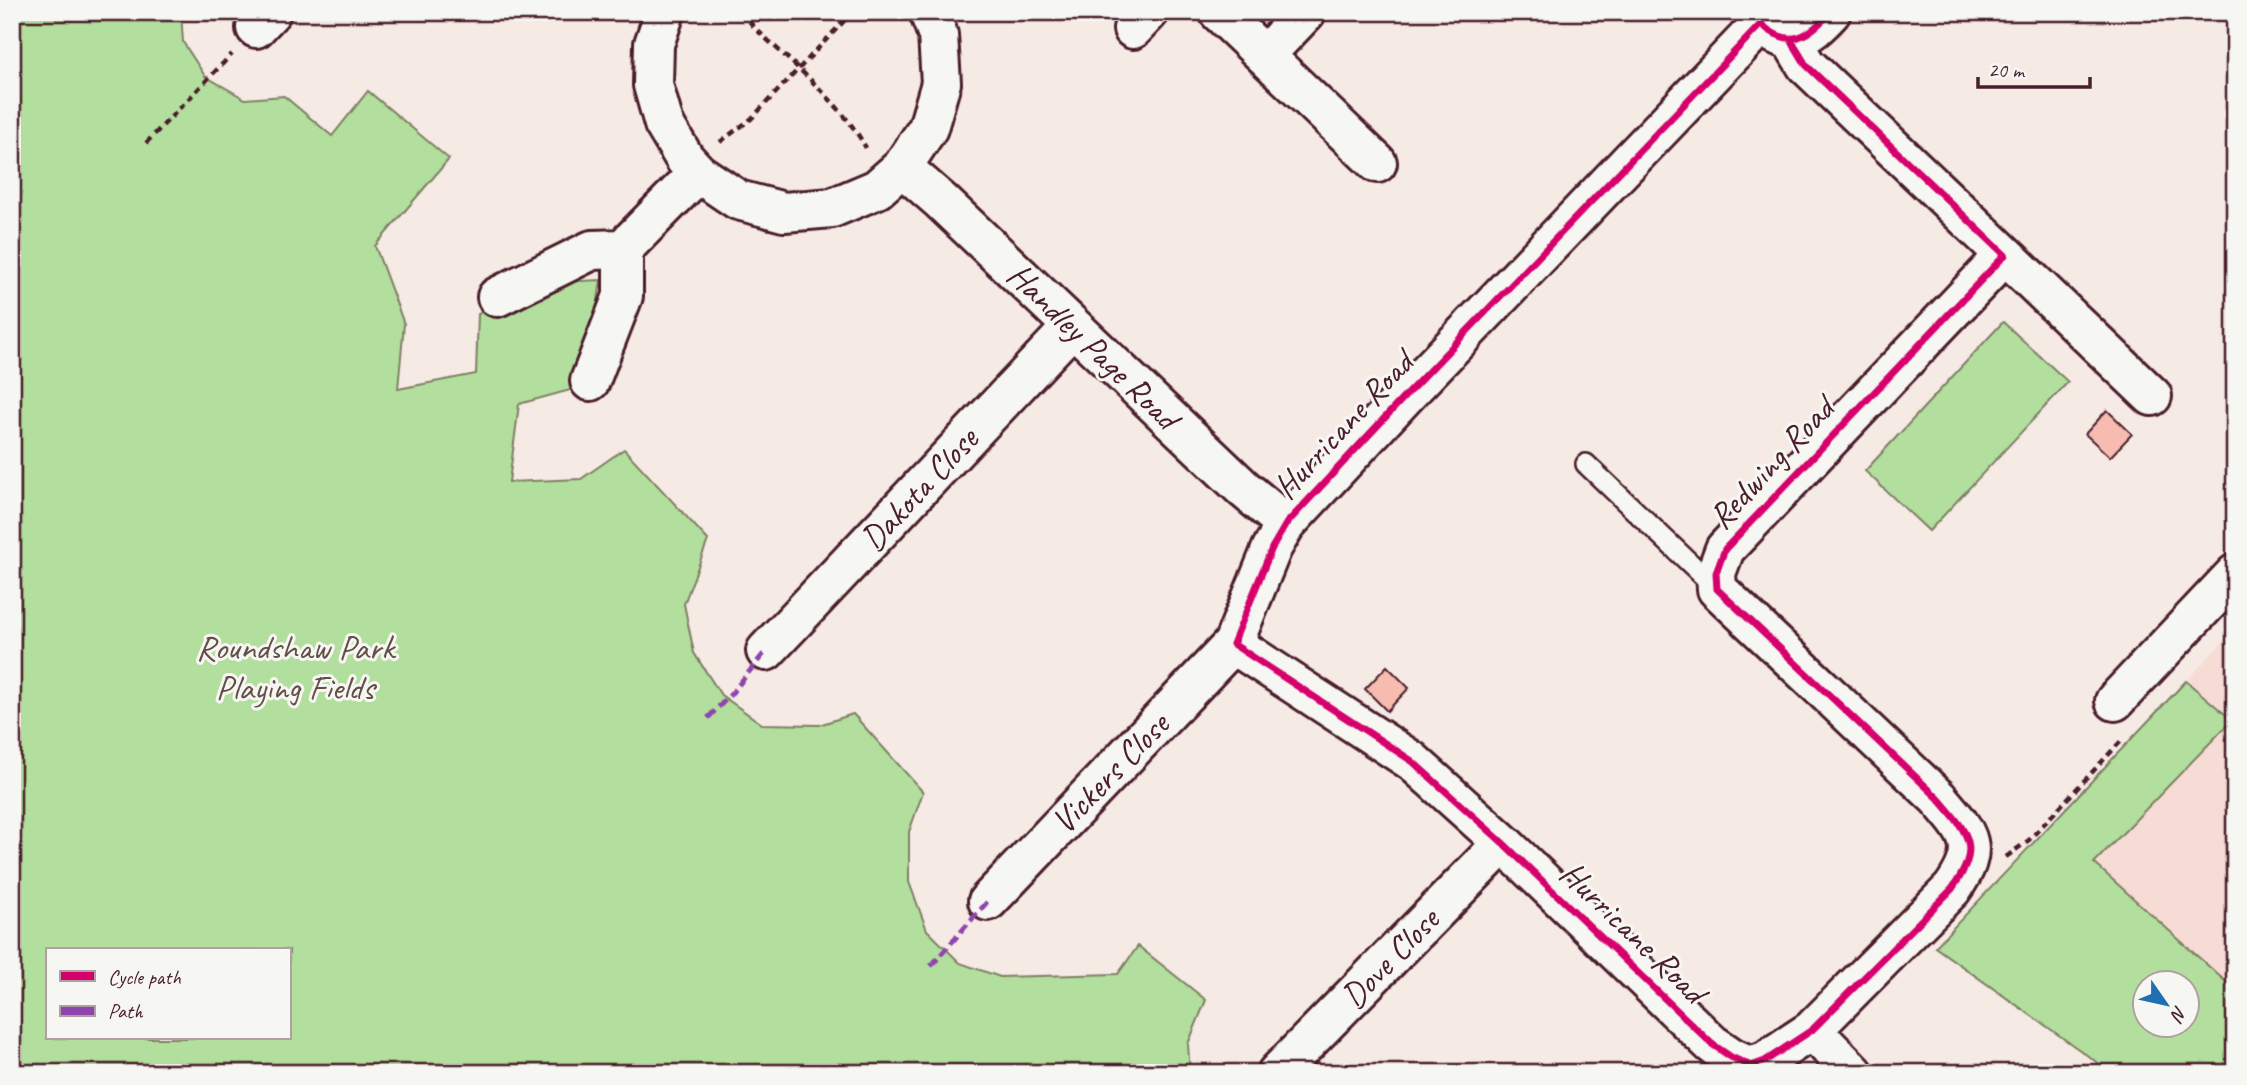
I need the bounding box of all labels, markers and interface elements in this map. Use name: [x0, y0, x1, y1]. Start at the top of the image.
scale bar: [1978, 46, 2090, 90]
text: 20 m: [1988, 57, 2026, 83]
street label: Handley Page Road: [998, 253, 1192, 443]
street label: Hurricane Road: [1263, 338, 1427, 508]
street label: Redwing Road: [1698, 384, 1847, 539]
street label: Dakota Close: [850, 416, 989, 560]
park label: Roundshaw Park Playing Fields: [196, 625, 397, 710]
street label: Vickers Close: [1041, 701, 1181, 843]
street label: Hurricane Road: [1550, 851, 1719, 1017]
street label: Dove Close: [1331, 896, 1451, 1018]
legend: [46, 948, 290, 1040]
text: Cycle path: [108, 964, 181, 990]
north arrow: [2132, 970, 2202, 1040]
text: Path: [108, 998, 144, 1024]
text: N: [2164, 1001, 2193, 1027]

